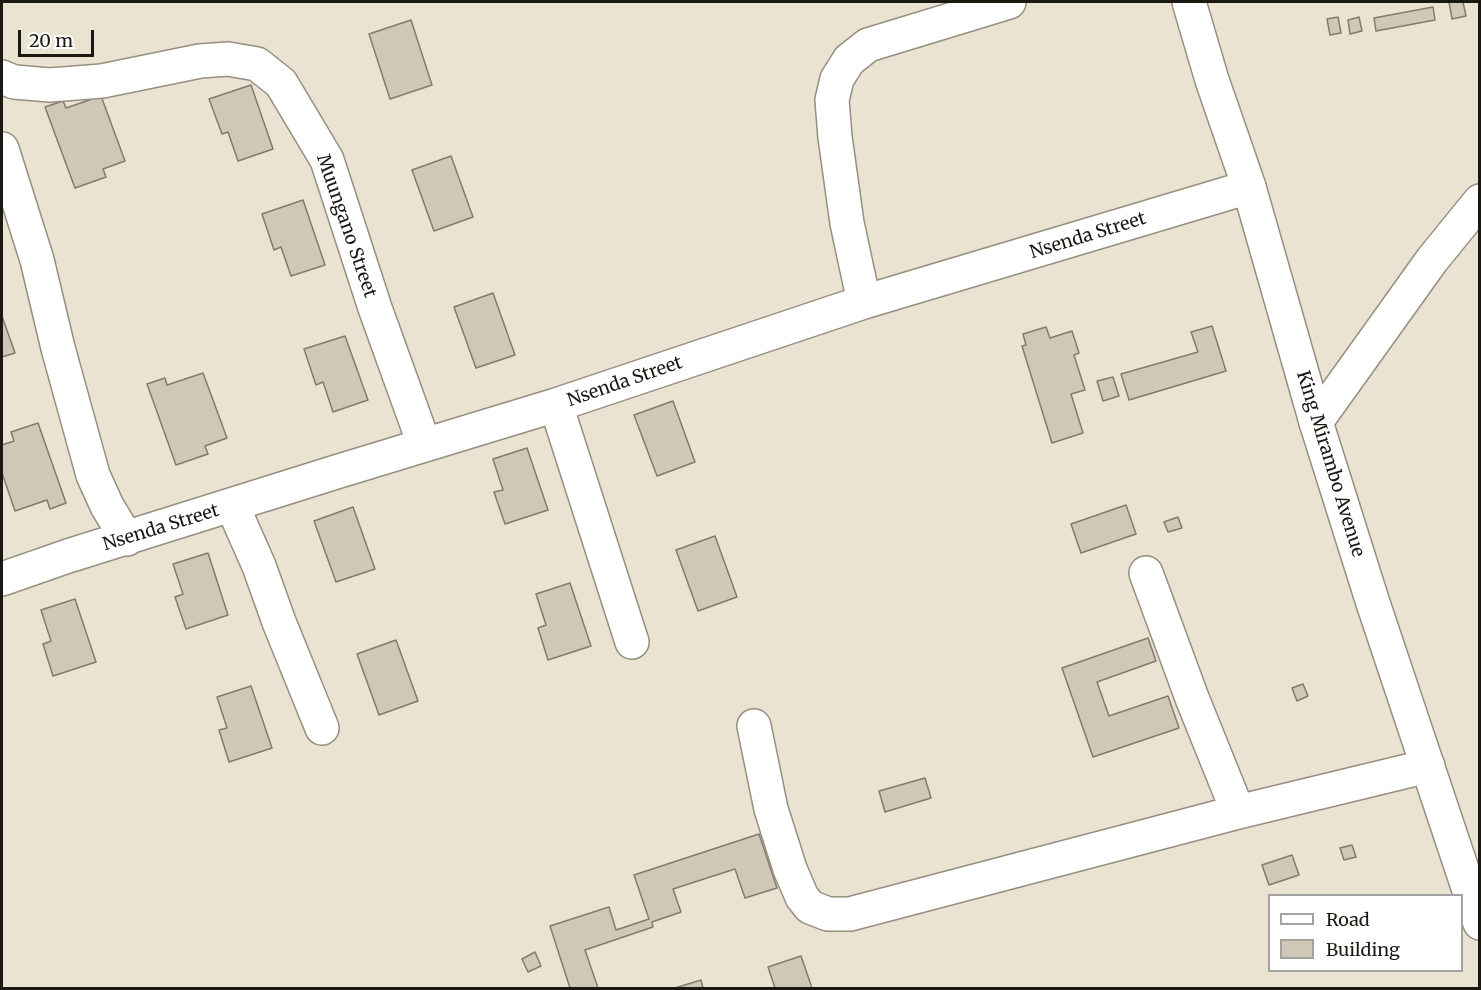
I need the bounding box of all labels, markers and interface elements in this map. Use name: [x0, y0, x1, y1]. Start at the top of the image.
scale bar: [21, 18, 98, 56]
text: 20 m: [29, 29, 73, 52]
street label: Muungano Street: [311, 152, 381, 300]
street label: Nsenda Street: [1027, 208, 1149, 264]
street label: Nsenda Street: [565, 352, 685, 412]
street label: King Mirambo Avenue: [1291, 368, 1369, 560]
street label: Nsenda Street: [100, 500, 222, 556]
legend: [1268, 894, 1463, 972]
text: Road: [1326, 908, 1370, 931]
text: Building: [1326, 938, 1400, 961]

